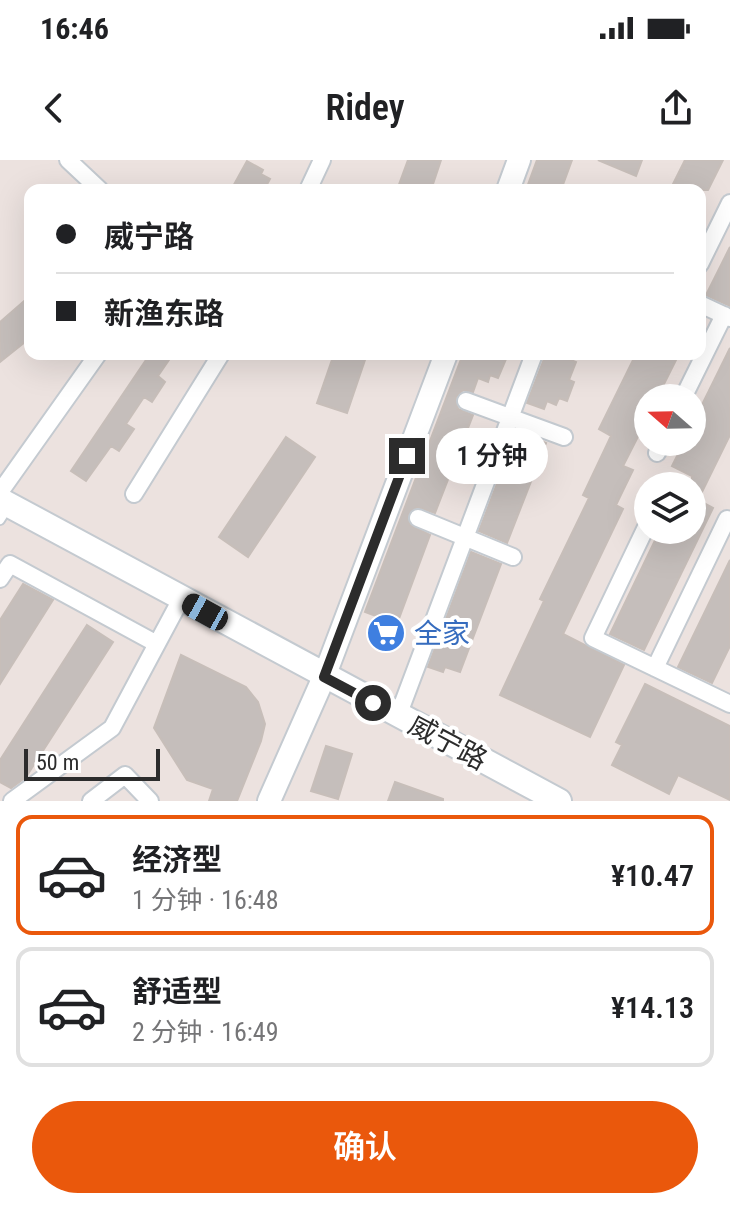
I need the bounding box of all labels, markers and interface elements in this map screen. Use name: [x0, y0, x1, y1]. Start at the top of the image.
text: 16:46: [40, 11, 109, 46]
icon: back: [32, 86, 76, 130]
icon: share: [654, 86, 698, 130]
text: Ridey: [325, 87, 405, 129]
text: 威宁路: [104, 219, 194, 254]
text: 新渔东路: [104, 296, 224, 331]
north arrow: [634, 384, 706, 456]
map controls: [634, 384, 706, 544]
callout: 1 分钟: [435, 428, 547, 484]
route end: [389, 438, 425, 474]
text: 1 分钟: [456, 441, 528, 471]
button: layers: [634, 472, 706, 544]
car: [178, 590, 232, 634]
supermarket icon: 全家: [365, 612, 407, 654]
place label: 全家: [414, 617, 470, 650]
route start: [355, 685, 391, 721]
street label: 威宁路: [403, 708, 493, 777]
scale bar: [24, 745, 160, 781]
text: 50 m: [36, 750, 79, 775]
icon: car: [36, 839, 108, 911]
text: 经济型: [132, 842, 222, 877]
text: ¥10.47: [611, 858, 694, 893]
text: 1 分钟 · 16:48: [132, 885, 278, 915]
icon: car: [36, 971, 108, 1043]
text: 舒适型: [132, 974, 222, 1009]
text: ¥14.13: [611, 990, 694, 1025]
text: 2 分钟 · 16:49: [132, 1017, 278, 1047]
button: 确认: [32, 1101, 698, 1193]

